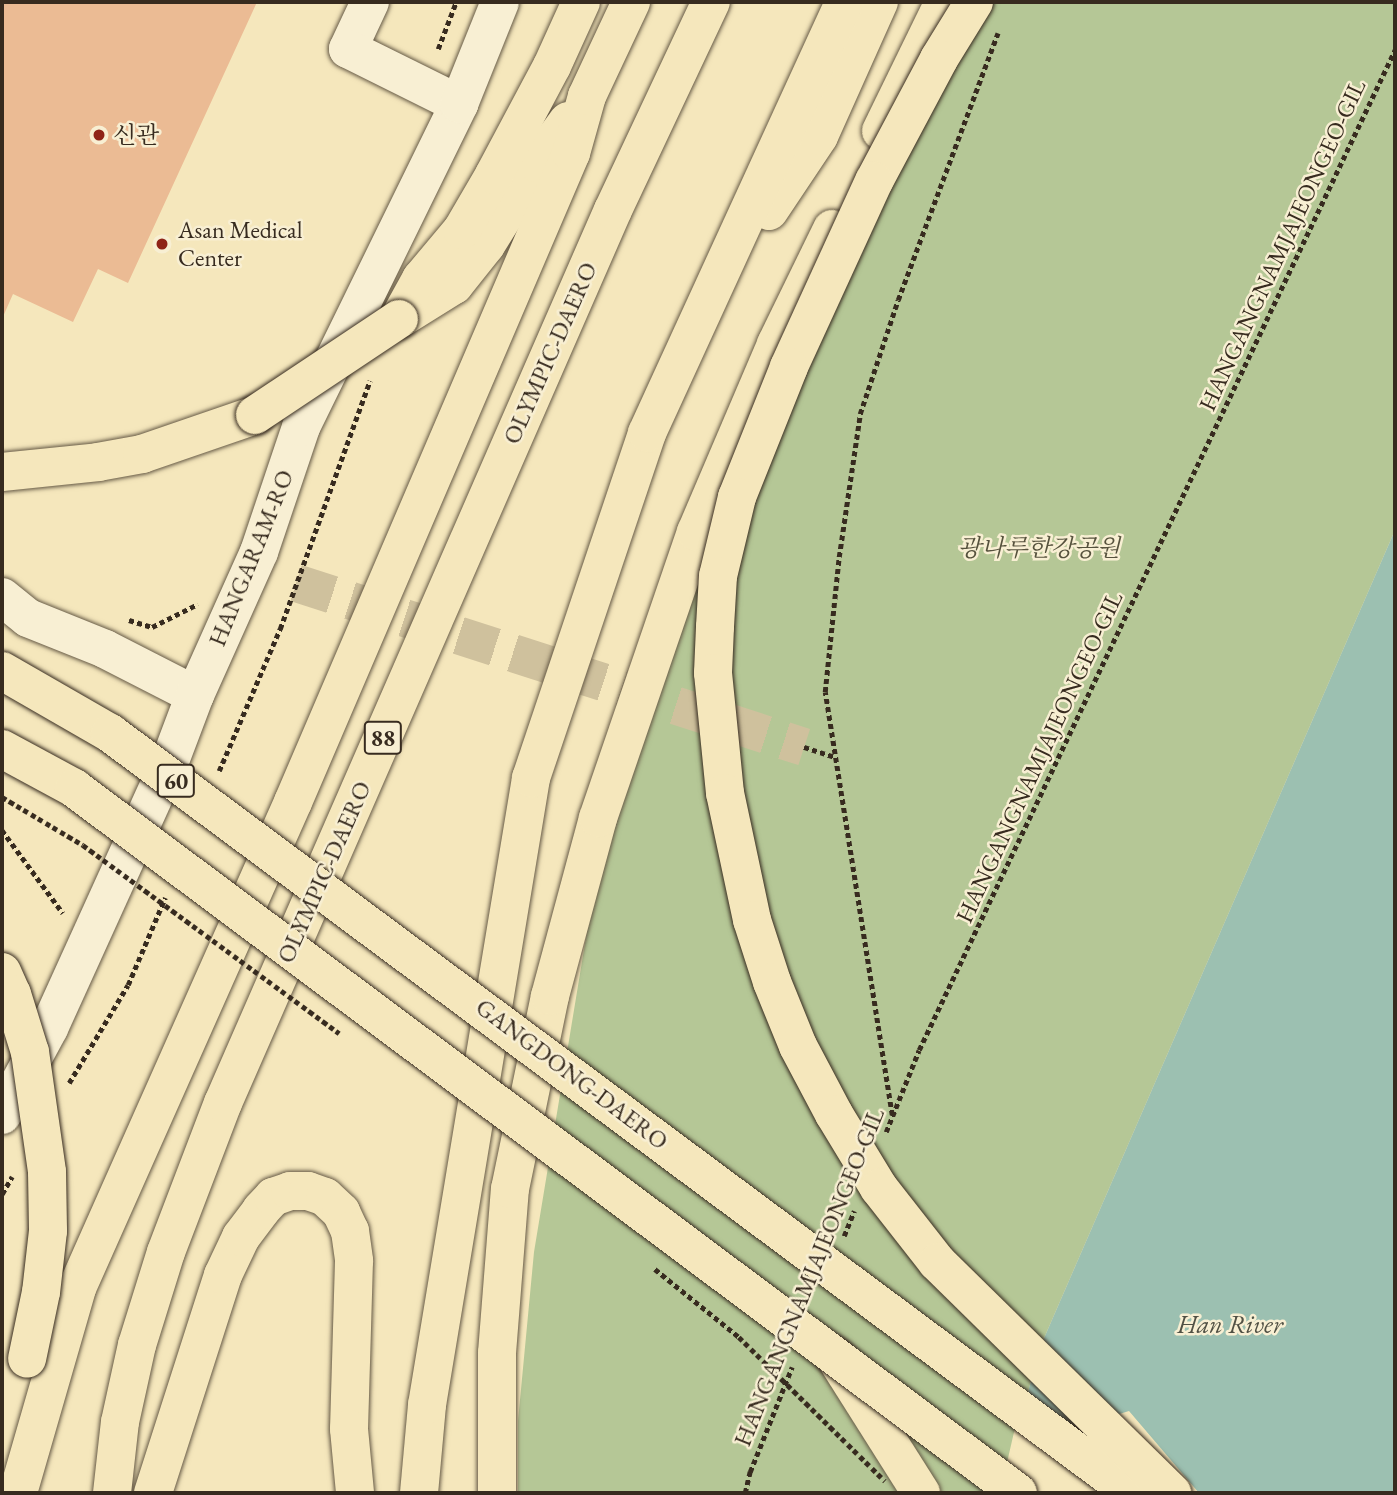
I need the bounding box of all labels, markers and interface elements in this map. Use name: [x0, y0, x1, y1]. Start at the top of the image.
street label: HANGANGNAMJAJEONGEO-GIL: [1192, 75, 1372, 415]
place label: 신관: [113, 121, 159, 149]
marker: 신관: [91, 127, 107, 143]
place label: Asan Medical Center: [178, 216, 302, 272]
marker: Asan Medical Center: [152, 234, 172, 254]
street label: OLYMPIC-DAERO: [497, 258, 603, 448]
street label: HANGARAM-RO: [203, 466, 299, 650]
park label: 광나루한강공원: [958, 534, 1120, 562]
street label: HANGANGNAMJAJEONGEO-GIL: [949, 587, 1129, 927]
road number: 88: [364, 718, 402, 758]
road number: 60: [157, 762, 195, 800]
street label: OLYMPIC-DAERO: [271, 777, 377, 967]
street label: GANGDONG-DAERO: [470, 992, 674, 1156]
street label: HANGANGNAMJAJEONGEO-GIL: [728, 1104, 890, 1450]
water label: Han River: [1177, 1309, 1283, 1341]

